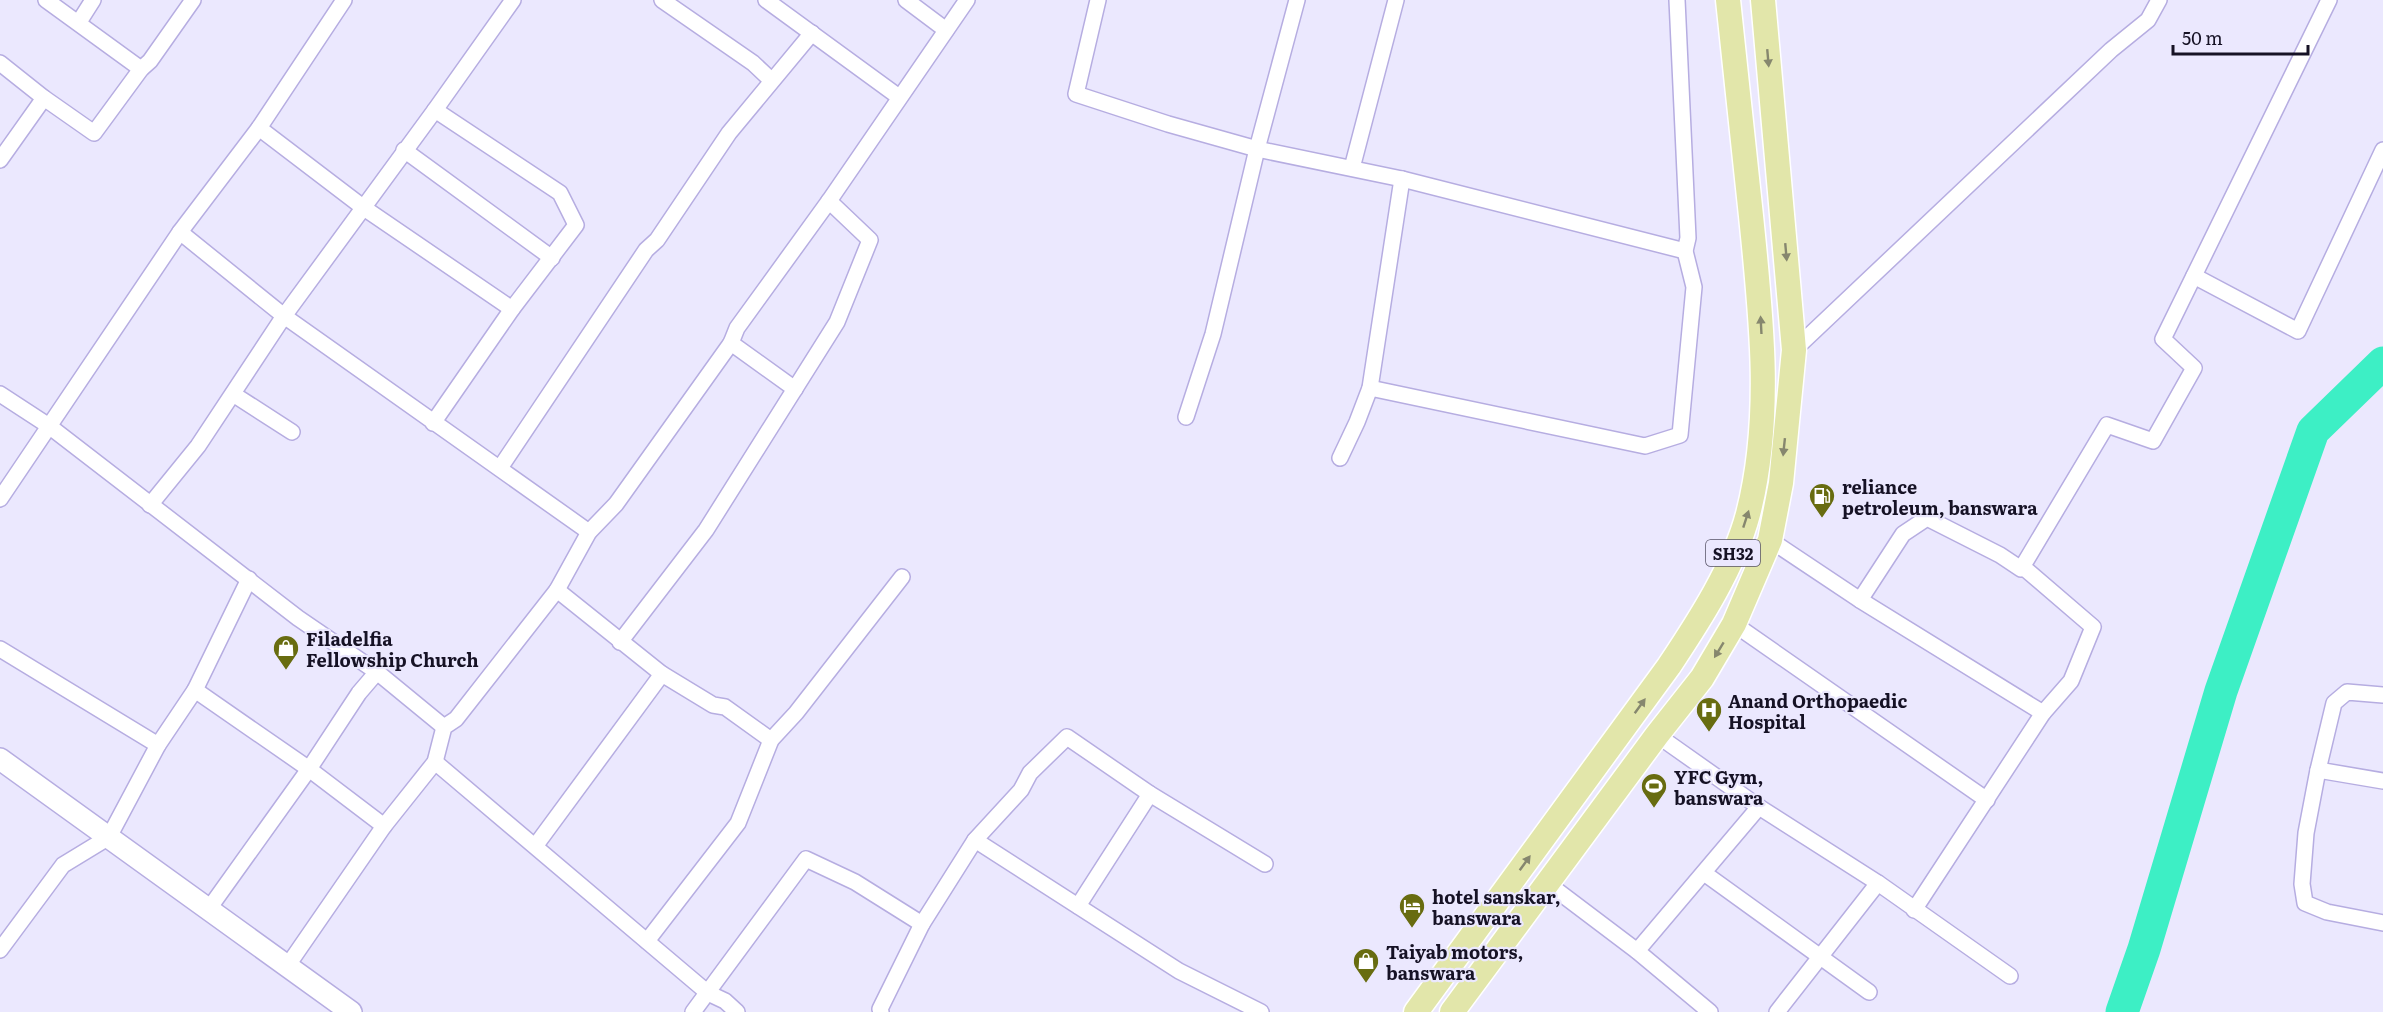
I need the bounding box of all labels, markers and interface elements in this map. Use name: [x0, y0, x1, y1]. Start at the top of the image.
scale bar: [2173, 18, 2308, 56]
text: 50 m: [2182, 24, 2223, 51]
one-way arrow: [1763, 49, 1773, 68]
one-way arrow: [1781, 243, 1790, 262]
one-way arrow: [1756, 316, 1765, 335]
one-way arrow: [1779, 437, 1789, 456]
place label: reliance petroleum, banswara: [1842, 473, 2038, 521]
fuel station icon: reliance petroleum, banswara: [1807, 481, 1837, 519]
one-way arrow: [1742, 510, 1751, 528]
road number: SH32: [1706, 540, 1760, 566]
place label: Filadelfia Fellowship Church: [306, 625, 479, 673]
shop icon: Filadelfia Fellowship Church: [271, 633, 301, 671]
one-way arrow: [1713, 642, 1724, 658]
place label: Anand Orthopaedic Hospital: [1728, 687, 1908, 735]
hospital icon: Anand Orthopaedic Hospital: [1694, 695, 1724, 733]
one-way arrow: [1634, 698, 1646, 714]
place label: YFC Gym, banswara: [1674, 763, 1764, 811]
sports icon: YFC Gym, banswara: [1639, 771, 1669, 809]
one-way arrow: [1519, 856, 1531, 872]
place label: hotel sanskar, banswara: [1432, 883, 1561, 931]
hotel icon: hotel sanskar, banswara: [1397, 891, 1427, 929]
place label: Taiyab motors, banswara: [1386, 938, 1523, 986]
shop icon: Taiyab motors, banswara: [1351, 946, 1381, 984]

